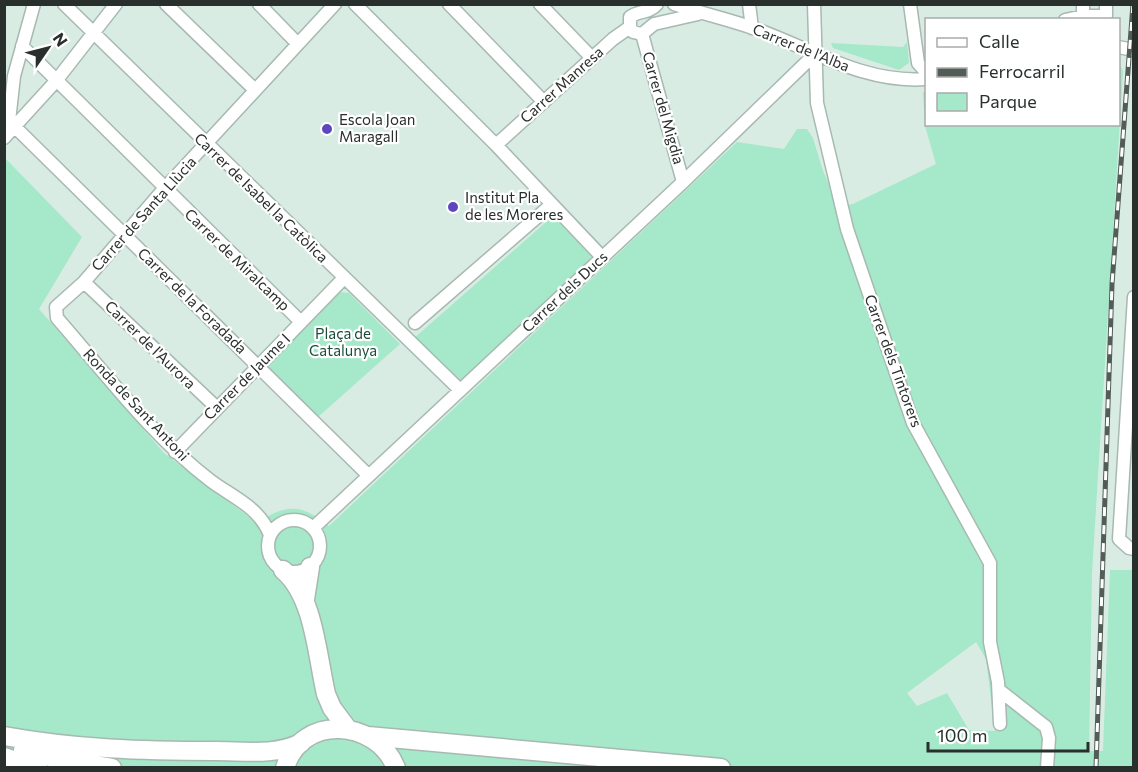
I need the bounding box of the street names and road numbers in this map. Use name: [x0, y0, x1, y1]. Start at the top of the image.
street label: Carrer de l'Alba: [750, 19, 852, 75]
street label: Carrer Manresa: [516, 42, 607, 126]
street label: Carrer del Migdia: [639, 49, 689, 166]
street label: Carrer de Isabel la Catòlica: [191, 129, 332, 266]
street label: Carrer de Santa Llùcia: [87, 152, 199, 274]
street label: Carrer de Miralcamp: [181, 205, 294, 314]
street label: Carrer de la Foradada: [134, 244, 251, 357]
street label: Carrer dels Ducs: [518, 247, 611, 335]
street label: Carrer dels Tintorers: [862, 292, 926, 430]
street label: Carrer de l'Aurora: [102, 296, 200, 392]
street label: Carrer de Jaume I: [199, 329, 293, 423]
street label: Ronda de Sant Antoni: [80, 345, 193, 464]

